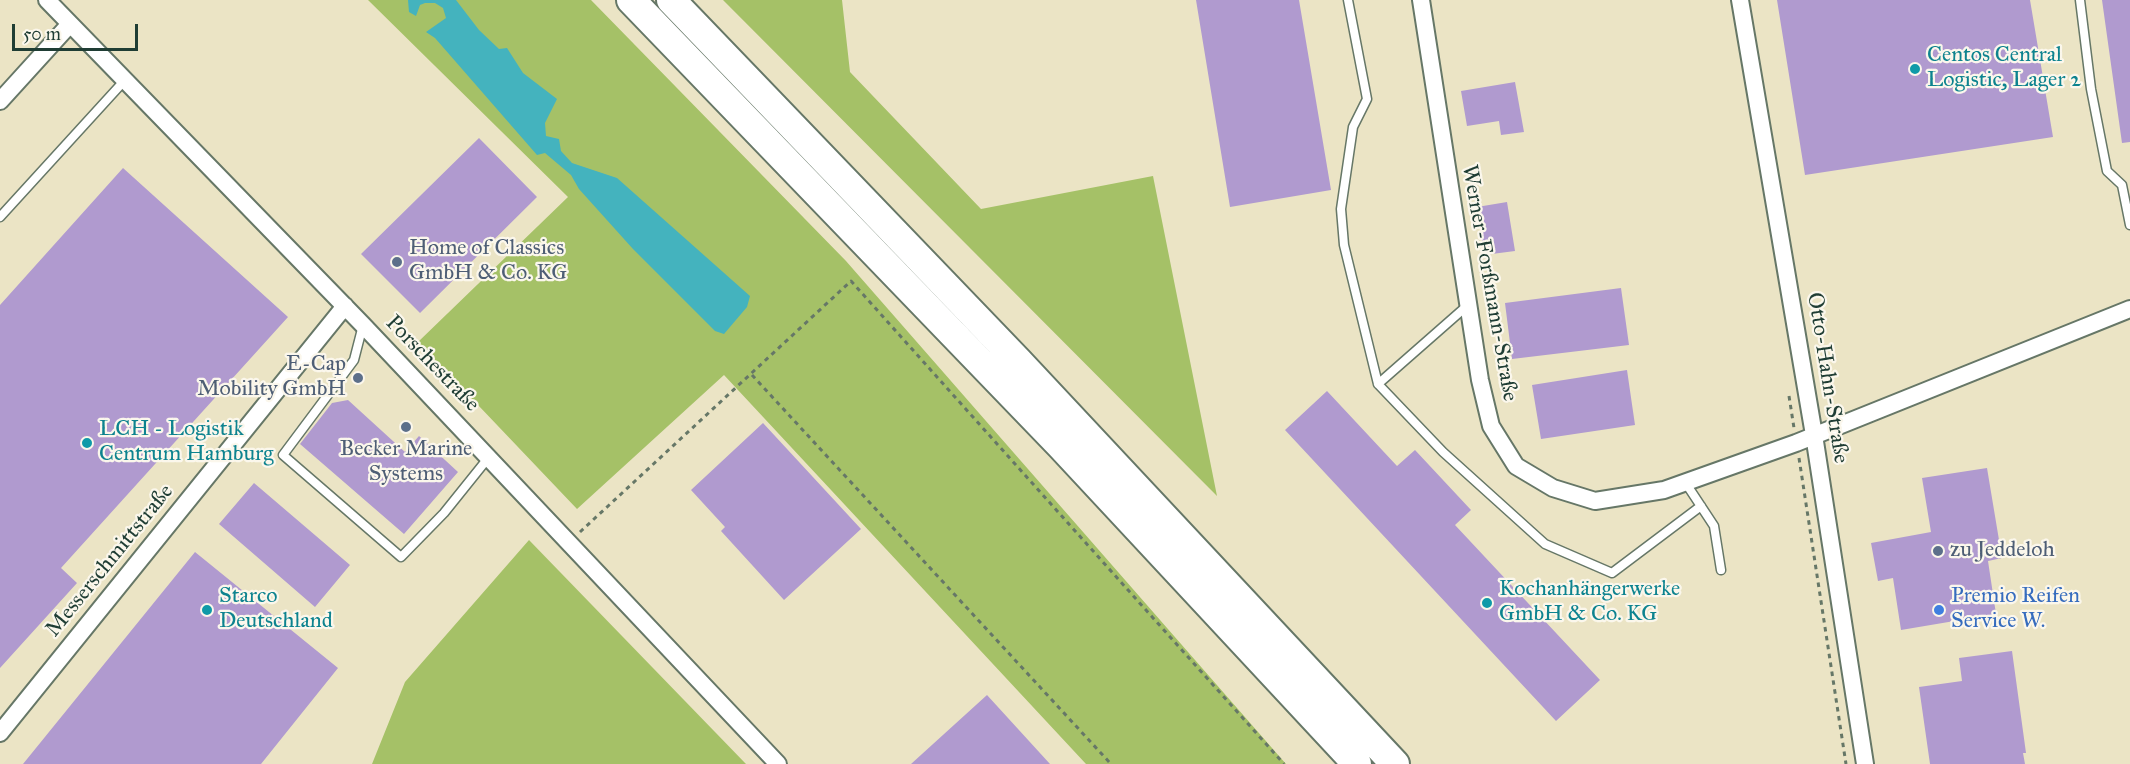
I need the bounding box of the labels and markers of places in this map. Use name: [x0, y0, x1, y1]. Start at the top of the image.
place label: Centos Central Logistic, Lager 2: [1927, 43, 2081, 94]
marker: Centos Central Logistic, Lager 2: [1908, 62, 1922, 76]
place label: Home of Classics GmbH & Co. KG: [409, 236, 567, 288]
marker: Home of Classics GmbH & Co. KG: [390, 255, 404, 269]
place label: E-Cap Mobility GmbH: [197, 352, 346, 404]
marker: E-Cap Mobility GmbH: [351, 371, 365, 385]
place label: LCH - Logistik Centrum Hamburg: [99, 417, 274, 469]
marker: Becker Marine Systems: [399, 420, 413, 434]
marker: LCH - Logistik Centrum Hamburg: [80, 436, 94, 450]
place label: Becker Marine Systems: [340, 437, 472, 488]
place label: zu Jeddeloh: [1950, 538, 2055, 564]
marker: zu Jeddeloh: [1931, 544, 1945, 558]
place label: Kochanhängerwerke GmbH & Co. KG: [1499, 577, 1680, 628]
place label: Starco Deutschland: [219, 584, 333, 636]
place label: Premio Reifen Service W.: [1951, 584, 2080, 636]
marker: Kochanhängerwerke GmbH & Co. KG: [1480, 596, 1494, 610]
marker: Starco Deutschland: [200, 603, 214, 617]
marker: Premio Reifen Service W.: [1932, 603, 1946, 617]

